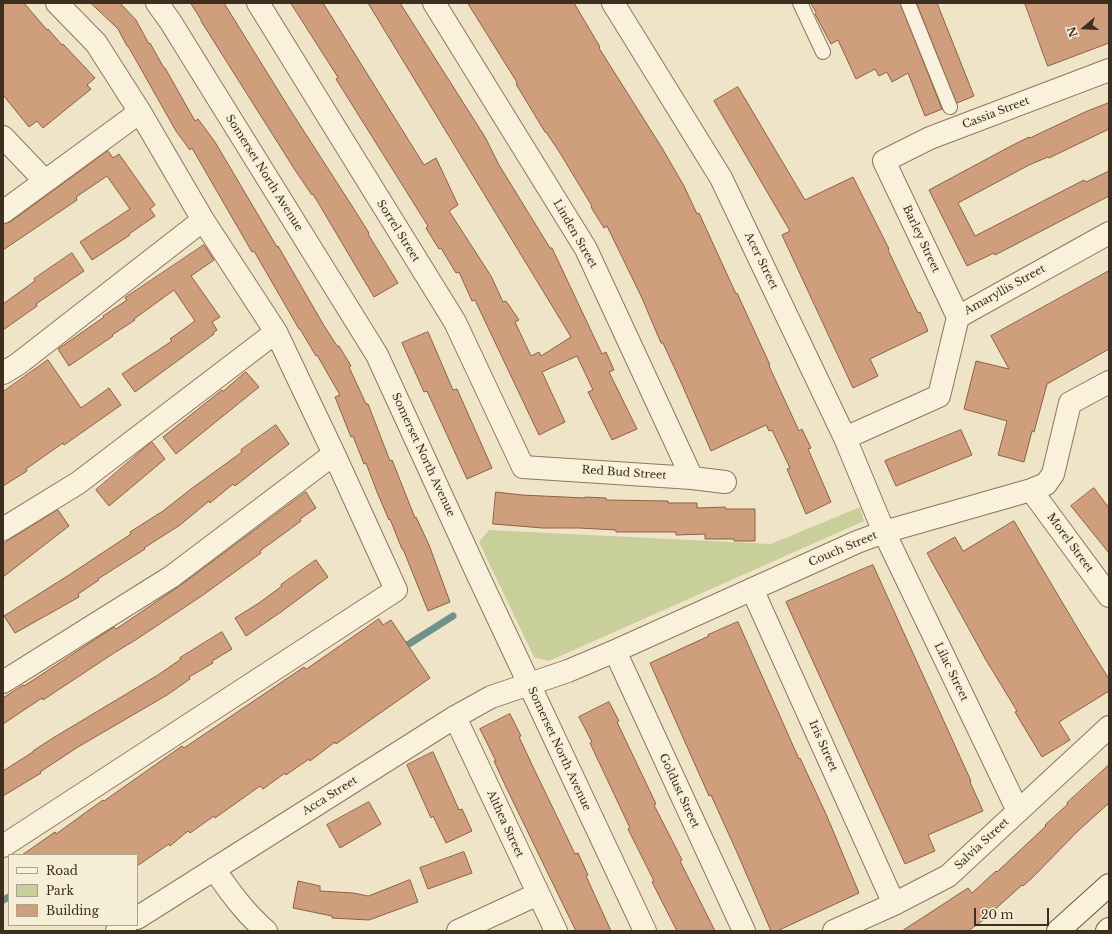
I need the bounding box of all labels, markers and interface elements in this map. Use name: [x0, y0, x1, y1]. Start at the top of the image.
north arrow: [1064, 8, 1104, 48]
text: N: [1064, 25, 1081, 39]
street label: Cassia Street: [960, 94, 1032, 132]
street label: Somerset North Avenue: [223, 112, 305, 234]
street label: Sorrel Street: [374, 197, 422, 265]
street label: Linden Street: [550, 197, 600, 271]
street label: Barley Street: [900, 203, 942, 275]
street label: Acer Street: [741, 230, 781, 292]
street label: Amaryllis Street: [962, 262, 1048, 318]
street label: Somerset North Avenue: [388, 391, 458, 519]
street label: Red Bud Street: [581, 463, 667, 483]
street label: Morel Street: [1044, 511, 1096, 575]
street label: Couch Street: [807, 529, 879, 569]
street label: Lilac Street: [931, 641, 971, 703]
street label: Somerset North Avenue: [524, 685, 594, 813]
street label: Iris Street: [806, 718, 840, 774]
street label: Goldust Street: [656, 752, 702, 830]
street label: Acca Street: [300, 774, 360, 818]
street label: Althea Street: [484, 788, 526, 860]
street label: Salvia Street: [952, 815, 1012, 873]
legend: [8, 854, 138, 926]
text: Road: [46, 863, 78, 878]
text: Park: [46, 883, 74, 898]
scale bar: [976, 900, 1051, 926]
text: Building: [46, 903, 99, 918]
text: 20 m: [981, 907, 1013, 922]

